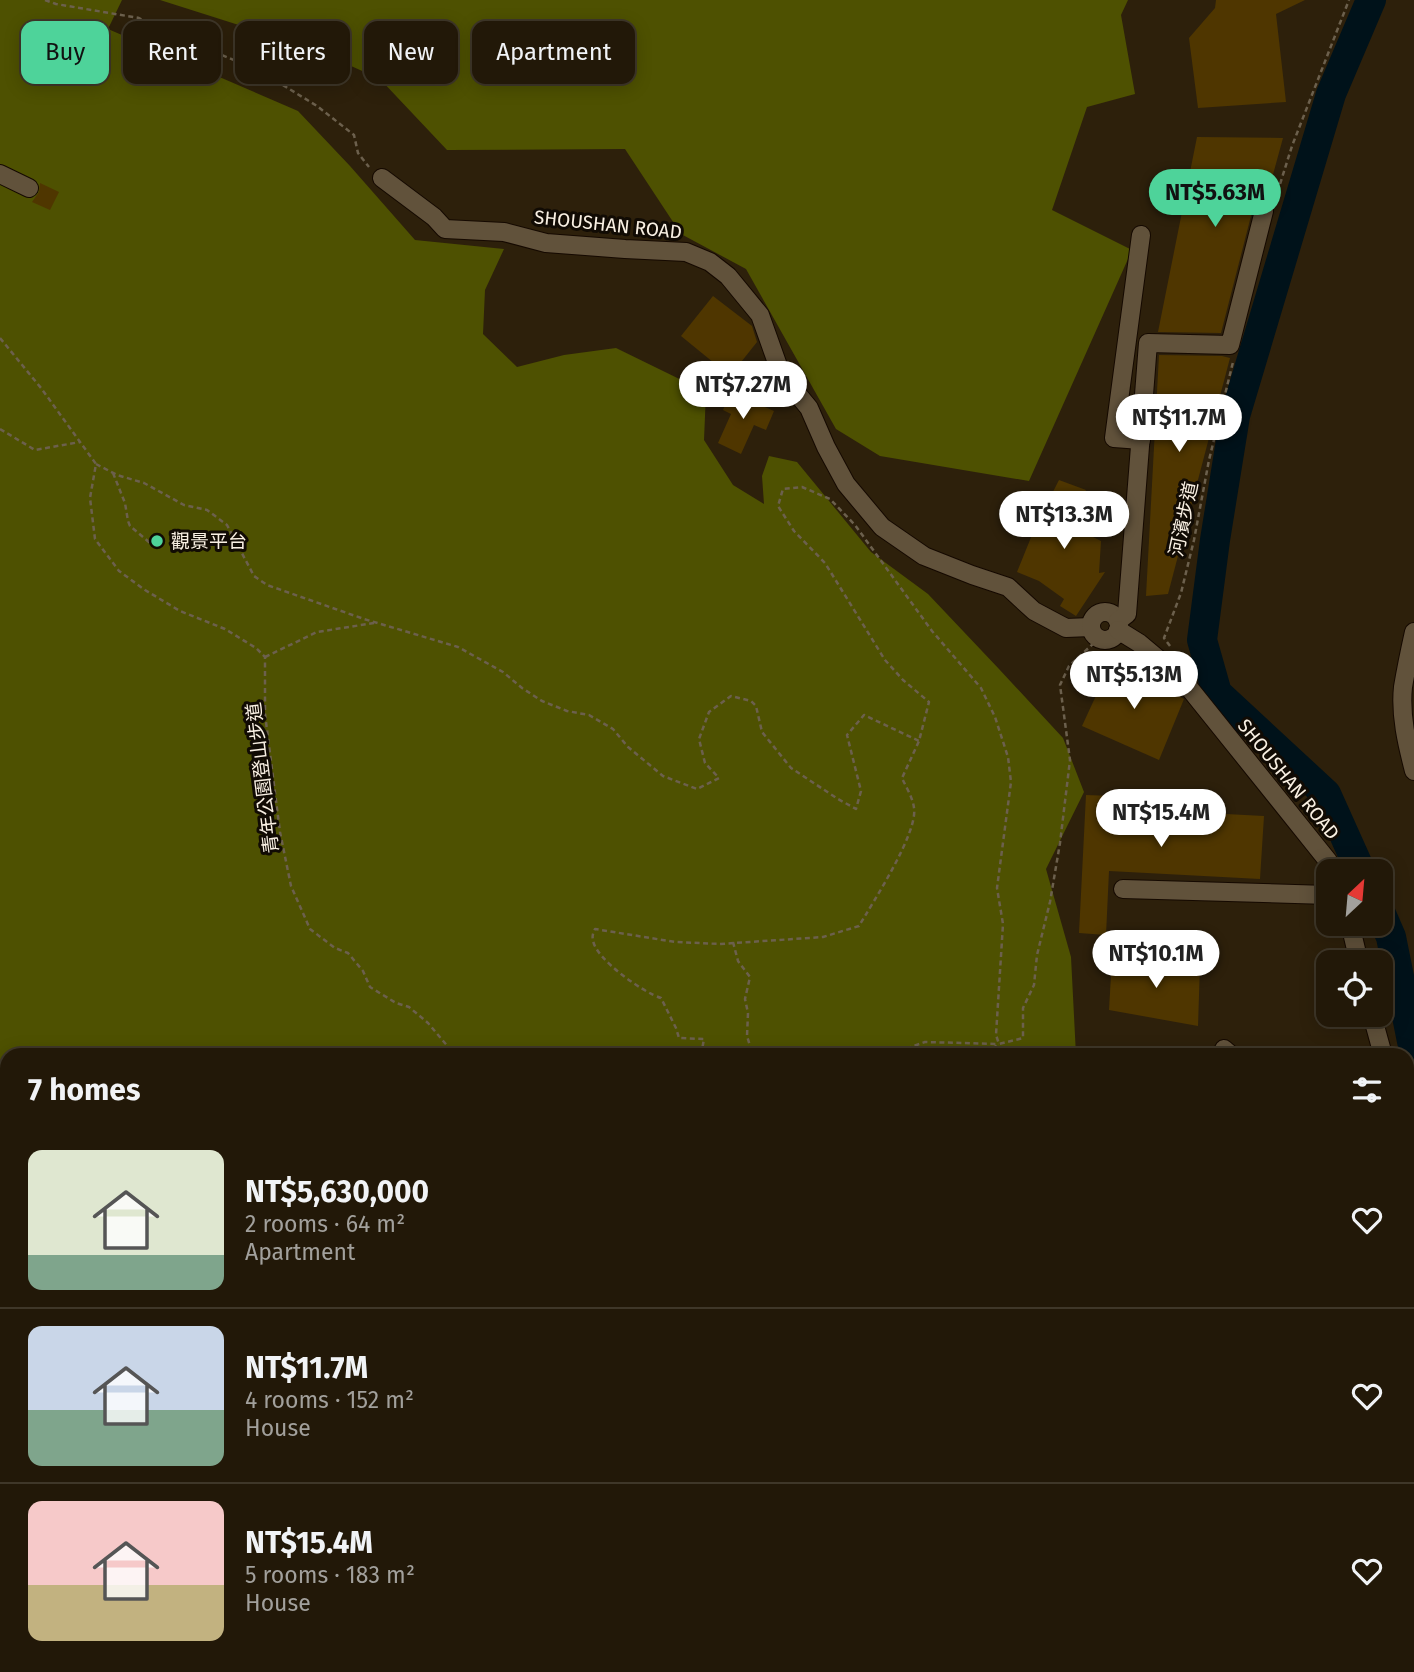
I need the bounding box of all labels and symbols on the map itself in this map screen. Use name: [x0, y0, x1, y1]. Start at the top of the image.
pin: NT$5.63M: [1143, 170, 1287, 229]
street label: SHOUSHAN ROAD: [533, 205, 683, 244]
pin: NT$7.27M: [671, 362, 815, 421]
pin: NT$11.7M: [1107, 394, 1251, 454]
street label: 河濱步道: [1164, 480, 1203, 559]
pin: NT$13.3M: [992, 491, 1136, 551]
place label: 觀景平台: [171, 530, 247, 553]
marker: 觀景平台: [149, 533, 165, 549]
pin: NT$5.13M: [1062, 652, 1206, 711]
street label: 青年公園登山步道: [242, 701, 283, 855]
street label: SHOUSHAN ROAD: [1233, 714, 1344, 844]
pin: NT$15.4M: [1089, 790, 1233, 849]
north arrow: [1316, 859, 1393, 936]
pin: NT$10.1M: [1084, 930, 1228, 990]

